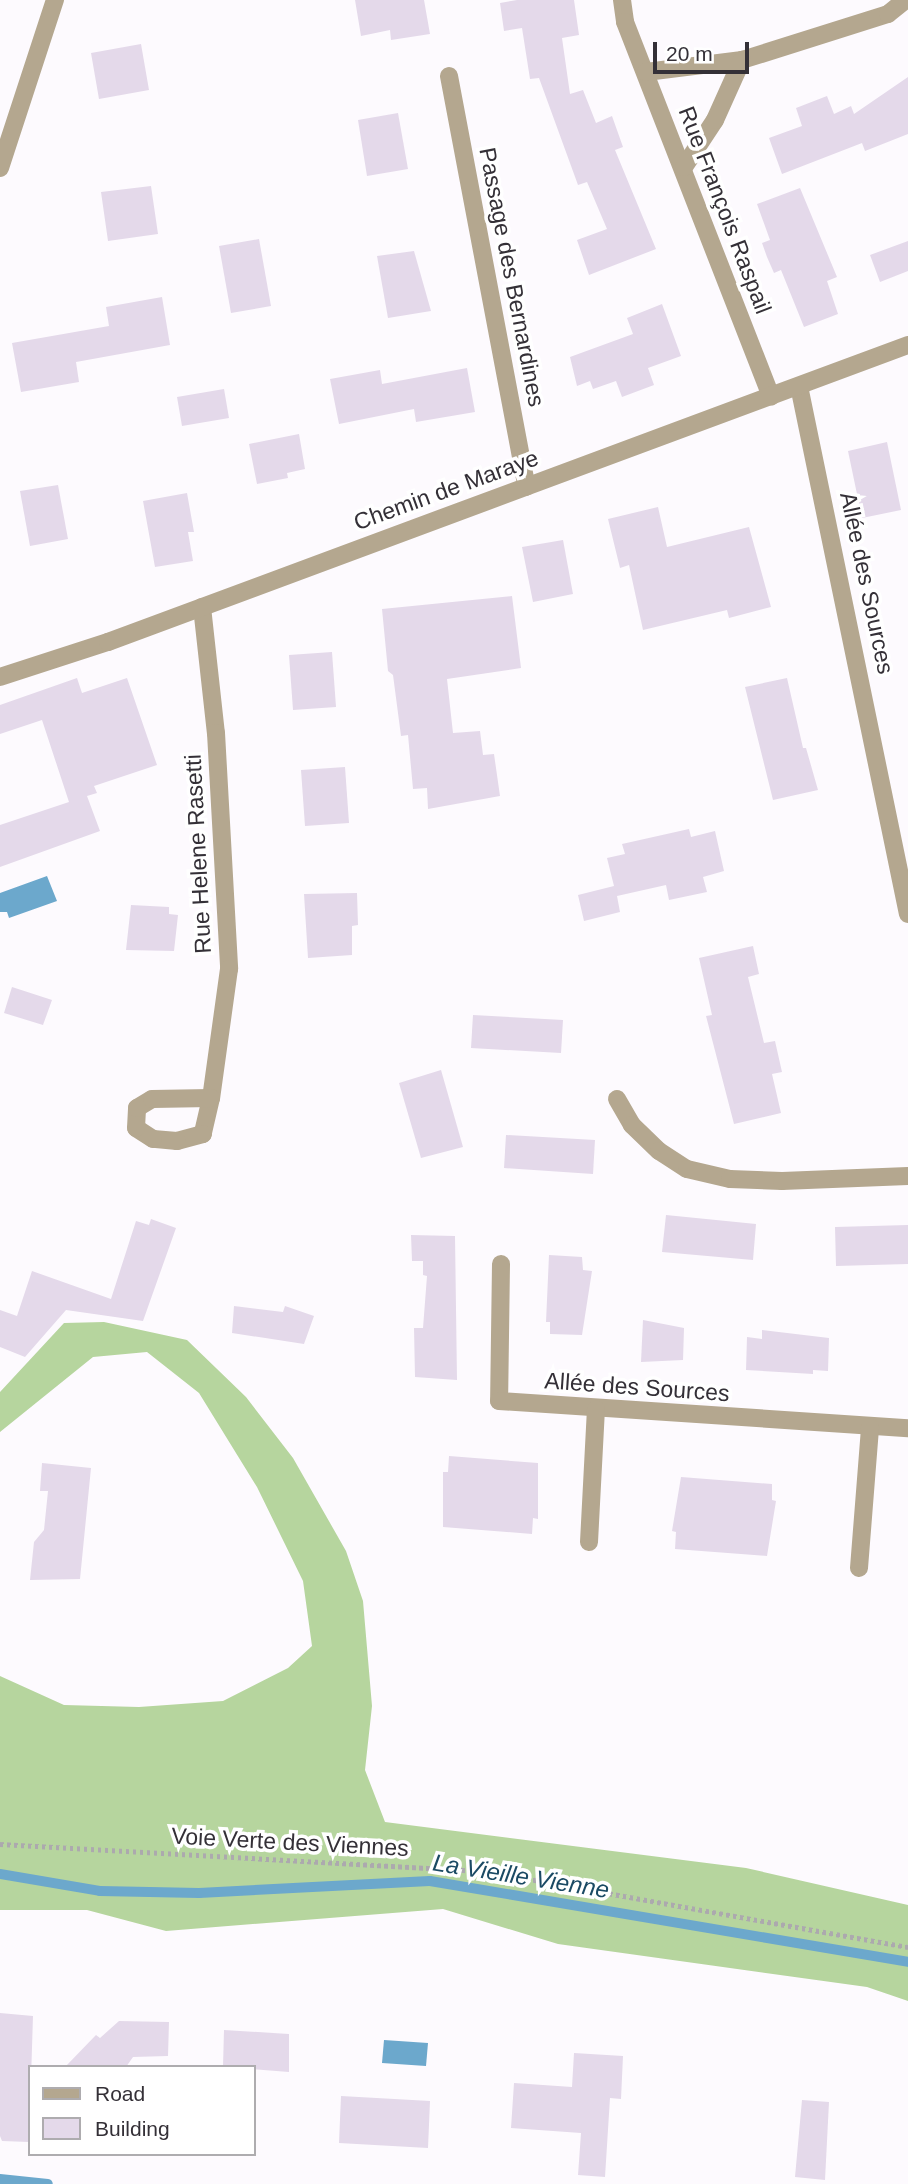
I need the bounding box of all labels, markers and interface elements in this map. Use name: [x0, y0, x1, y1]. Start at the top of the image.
scale bar: [656, 28, 752, 72]
text: 20 m: [666, 42, 713, 65]
street label: Rue François Raspail: [673, 102, 777, 318]
street label: Passage des Bernardines: [473, 145, 551, 409]
street label: Chemin de Maraye: [350, 444, 542, 536]
street label: Allée des Sources: [834, 489, 900, 677]
street label: Rue Helene Rasetti: [179, 754, 217, 954]
street label: Allée des Sources: [544, 1367, 730, 1407]
street label: Voie Verte des Viennes: [171, 1822, 409, 1862]
water label: La Vieille Vienne: [431, 1848, 611, 1904]
legend: [28, 2065, 256, 2156]
text: Road: [95, 2082, 145, 2105]
text: Building: [95, 2117, 170, 2140]

